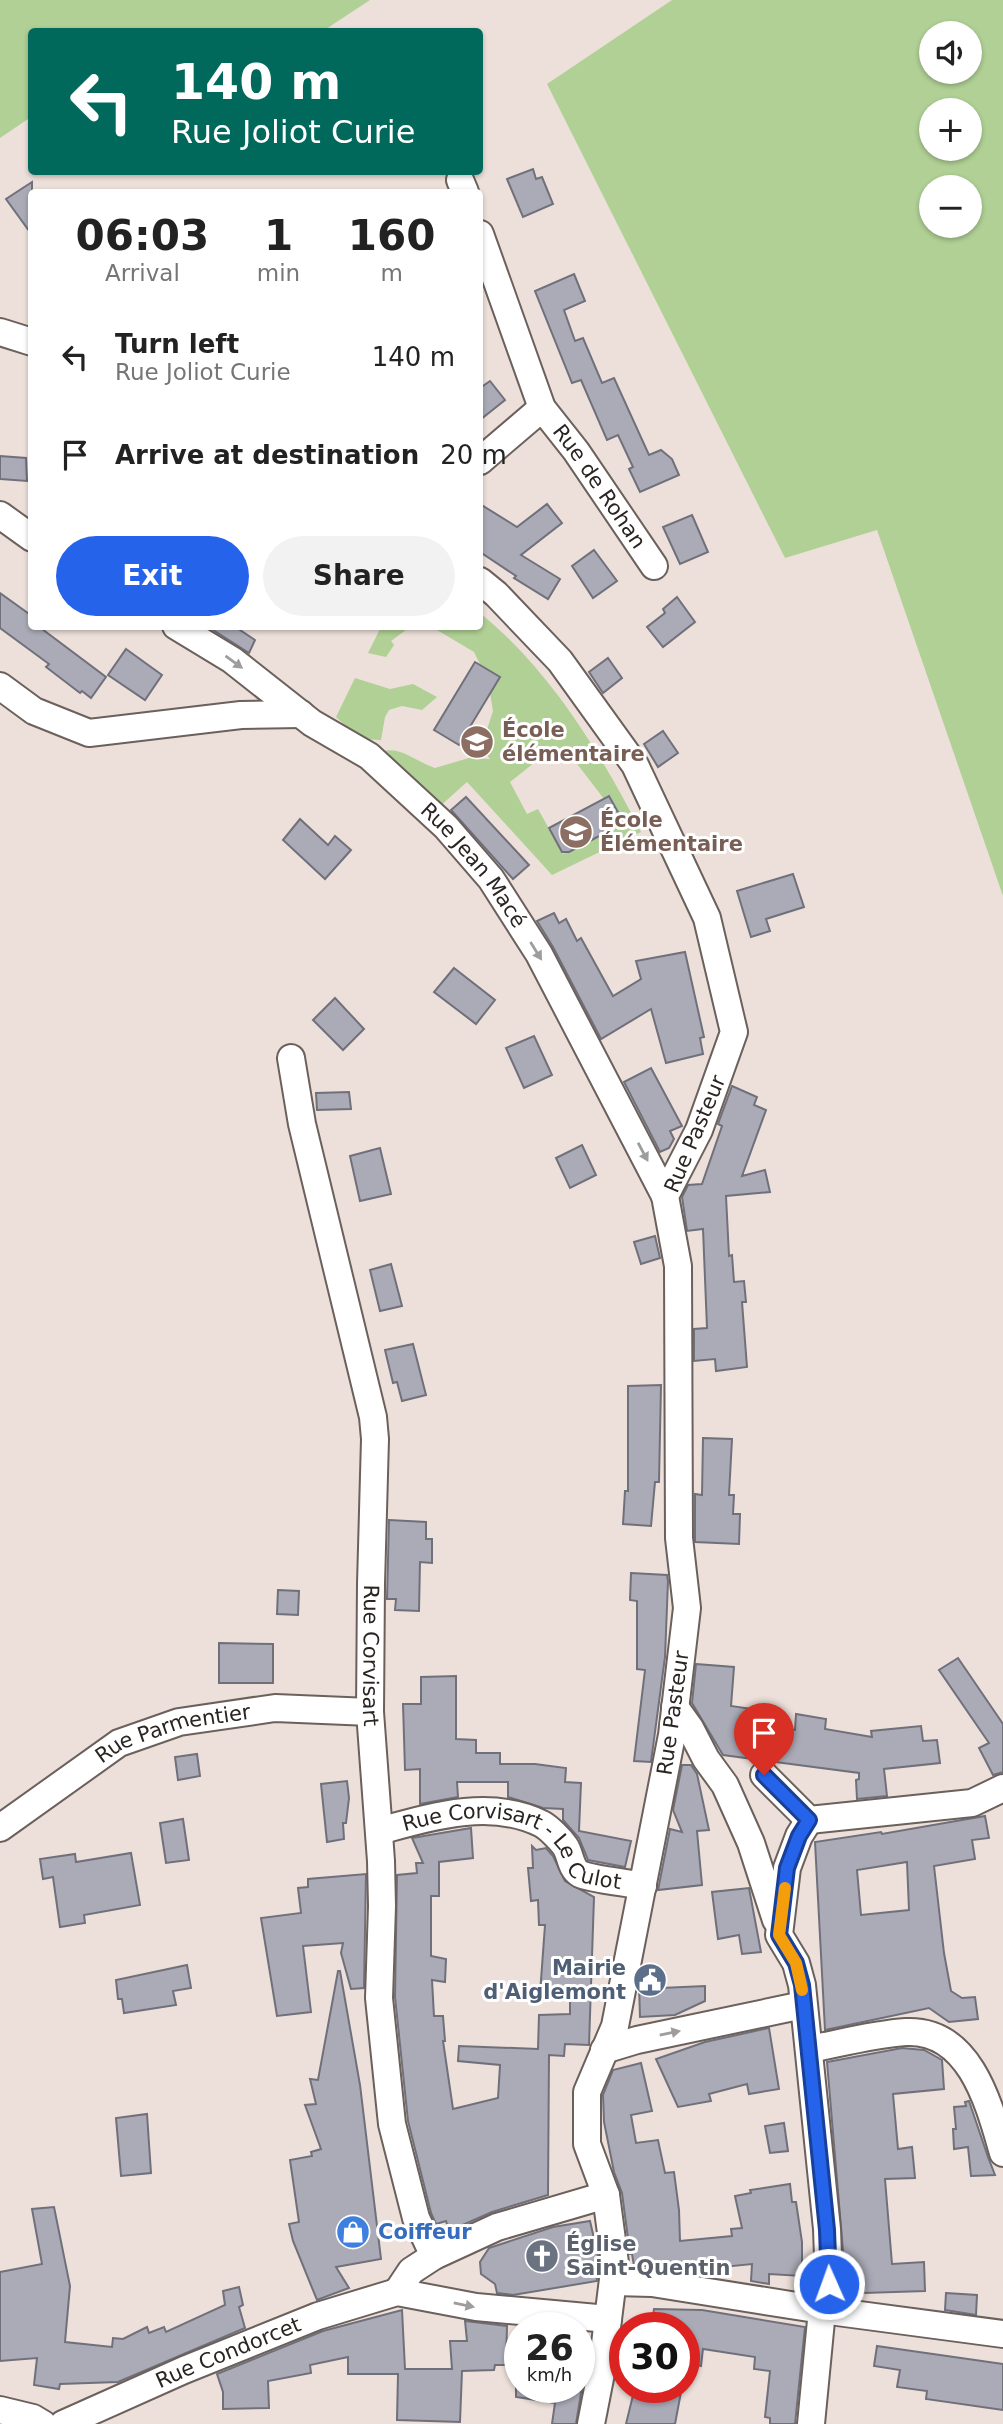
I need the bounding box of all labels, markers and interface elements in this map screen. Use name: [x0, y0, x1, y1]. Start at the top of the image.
map controls: [919, 21, 982, 238]
button: sound: [919, 21, 982, 84]
text: 140 m: [171, 54, 341, 111]
icon: left: [56, 56, 147, 147]
button: +: [919, 98, 982, 161]
text: Rue Joliot Curie: [171, 113, 415, 151]
button: −: [919, 175, 982, 238]
text: 06:03: [76, 211, 209, 260]
text: 1: [264, 211, 293, 260]
text: 160: [348, 211, 435, 260]
text: Arrival: [105, 260, 180, 286]
text: min: [257, 260, 300, 286]
text: m: [380, 260, 403, 286]
text: Turn left: [115, 329, 239, 359]
icon: left: [56, 338, 94, 376]
text: 140 m: [372, 342, 455, 372]
text: Rue Joliot Curie: [115, 359, 291, 385]
street label: Rue de Rohan: [548, 420, 651, 553]
icon: arrive: [56, 436, 94, 474]
text: Arrive at destination: [115, 440, 419, 470]
text: 20 m: [440, 440, 507, 470]
button: Exit: [56, 536, 249, 616]
button: Share: [263, 536, 455, 616]
one-way arrow: [225, 655, 243, 669]
place label: École élémentaire: [502, 717, 645, 766]
school or university icon: École élémentaire: [458, 723, 496, 761]
street label: Rue Jean Macé: [416, 798, 531, 932]
place label: École Élémentaire: [600, 807, 743, 856]
school or university icon: École Élémentaire: [557, 813, 595, 851]
one-way arrow: [530, 941, 543, 961]
street label: Rue Pasteur: [659, 1071, 731, 1196]
one-way arrow: [637, 1142, 648, 1162]
street label: Rue Corvisart: [358, 1585, 383, 1727]
street label: Rue Pasteur: [652, 1649, 694, 1777]
street label: Rue Parmentier: [91, 1700, 252, 1768]
pin: [734, 1703, 794, 1775]
icon: arrive: [745, 1714, 783, 1752]
street label: Rue Corvisart - Le Culot: [400, 1799, 623, 1894]
place label: Mairie d'Aiglemont: [483, 1956, 626, 2004]
public building icon: Mairie d'Aiglemont: [631, 1961, 669, 1999]
one-way arrow: [659, 2027, 681, 2038]
shop icon: Coiffeur: [334, 2213, 372, 2251]
place label: Coiffeur: [378, 2220, 472, 2244]
place label: Église Saint-Quentin: [566, 2231, 730, 2280]
church icon: Église Saint-Quentin: [523, 2237, 561, 2275]
position arrow: [792, 2247, 866, 2321]
one-way arrow: [453, 2299, 475, 2310]
street label: Rue Condorcet: [152, 2312, 304, 2393]
speed limit sign: 30: [609, 2312, 700, 2403]
text: 26: [525, 2328, 574, 2368]
text: km/h: [527, 2364, 572, 2385]

